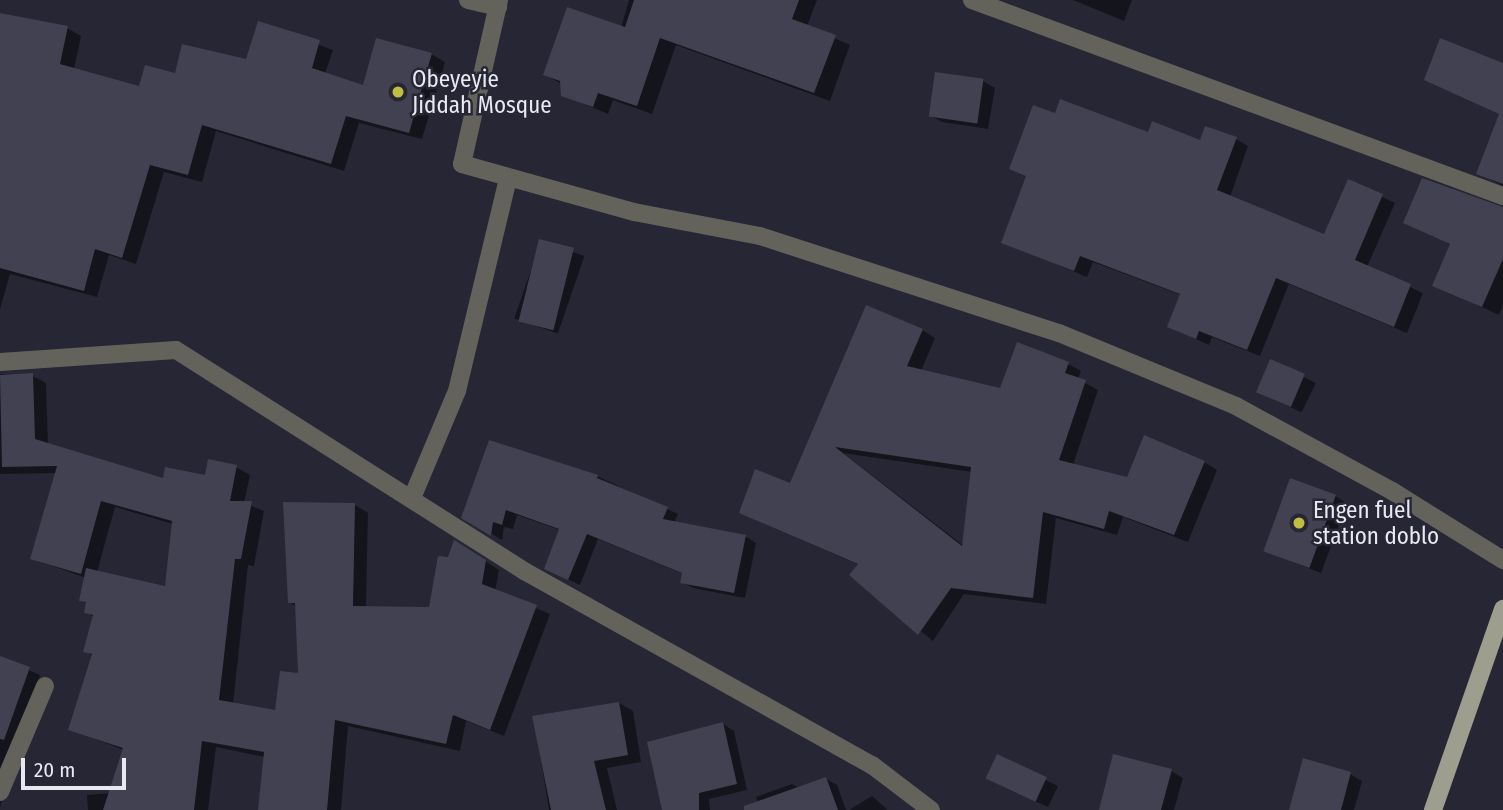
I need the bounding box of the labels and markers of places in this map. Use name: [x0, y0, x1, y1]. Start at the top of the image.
place label: Obeyeyie Jiddah Mosque: [412, 65, 552, 119]
marker: Obeyeyie Jiddah Mosque: [390, 84, 406, 100]
place label: Engen fuel station doblo: [1313, 496, 1439, 550]
marker: Engen fuel station doblo: [1291, 515, 1307, 531]

